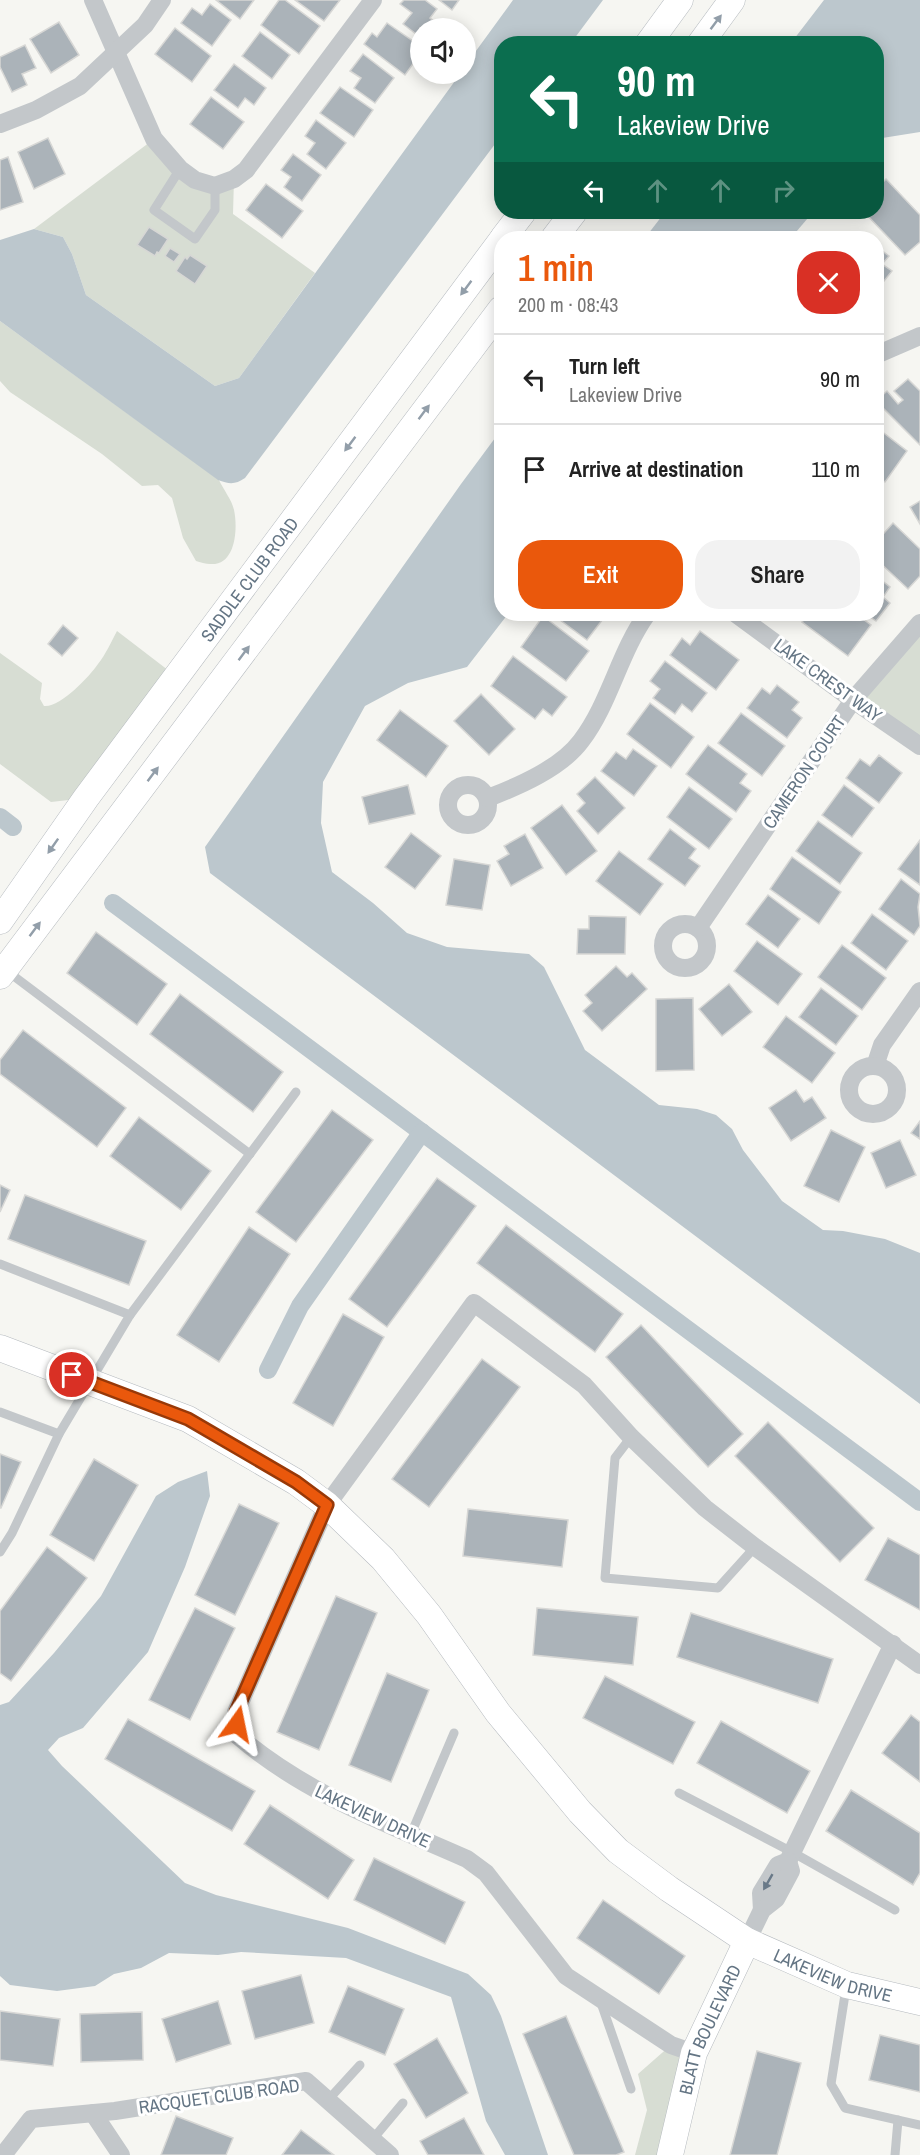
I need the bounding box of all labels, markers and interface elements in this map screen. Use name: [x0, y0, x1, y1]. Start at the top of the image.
one-way arrow: [710, 14, 722, 30]
map controls: [410, 18, 476, 84]
button: sound: [410, 18, 476, 84]
text: 90 m: [617, 53, 696, 109]
icon: left: [518, 60, 596, 138]
text: Lakeview Drive: [617, 107, 770, 143]
icon: left: [578, 174, 611, 207]
icon: ahead: [641, 174, 674, 207]
icon: ahead: [704, 174, 737, 207]
icon: right: [767, 174, 800, 207]
text: 1 min: [518, 244, 594, 292]
button: close: [797, 251, 860, 314]
one-way arrow: [460, 280, 472, 296]
text: 200 m · 08:43: [518, 291, 618, 318]
text: Turn left: [569, 351, 640, 381]
icon: left: [518, 363, 551, 396]
text: 90 m: [820, 364, 860, 394]
text: Lakeview Drive: [569, 381, 682, 408]
one-way arrow: [418, 405, 430, 421]
one-way arrow: [344, 437, 356, 452]
icon: arrive: [518, 453, 551, 486]
text: Arrive at destination: [569, 454, 743, 484]
text: 110 m: [811, 454, 860, 484]
street label: SADDLE CLUB ROAD: [194, 512, 304, 647]
button: Exit: [518, 540, 683, 609]
button: Share: [695, 540, 860, 609]
street label: LAKE CREST WAY: [769, 632, 887, 728]
one-way arrow: [238, 645, 250, 660]
street label: CAMERON COURT: [757, 710, 851, 834]
one-way arrow: [147, 766, 159, 782]
one-way arrow: [47, 839, 59, 854]
one-way arrow: [29, 922, 41, 937]
pin: [46, 1349, 97, 1400]
icon: arrive: [55, 1358, 88, 1391]
position arrow: [205, 1692, 269, 1756]
street label: LAKEVIEW DRIVE: [311, 1778, 435, 1854]
one-way arrow: [763, 1873, 773, 1890]
street label: LAKEVIEW DRIVE: [770, 1942, 895, 2008]
street label: BLATT BOULEVARD: [672, 1960, 747, 2097]
street label: RACQUET CLUB ROAD: [137, 2072, 301, 2120]

